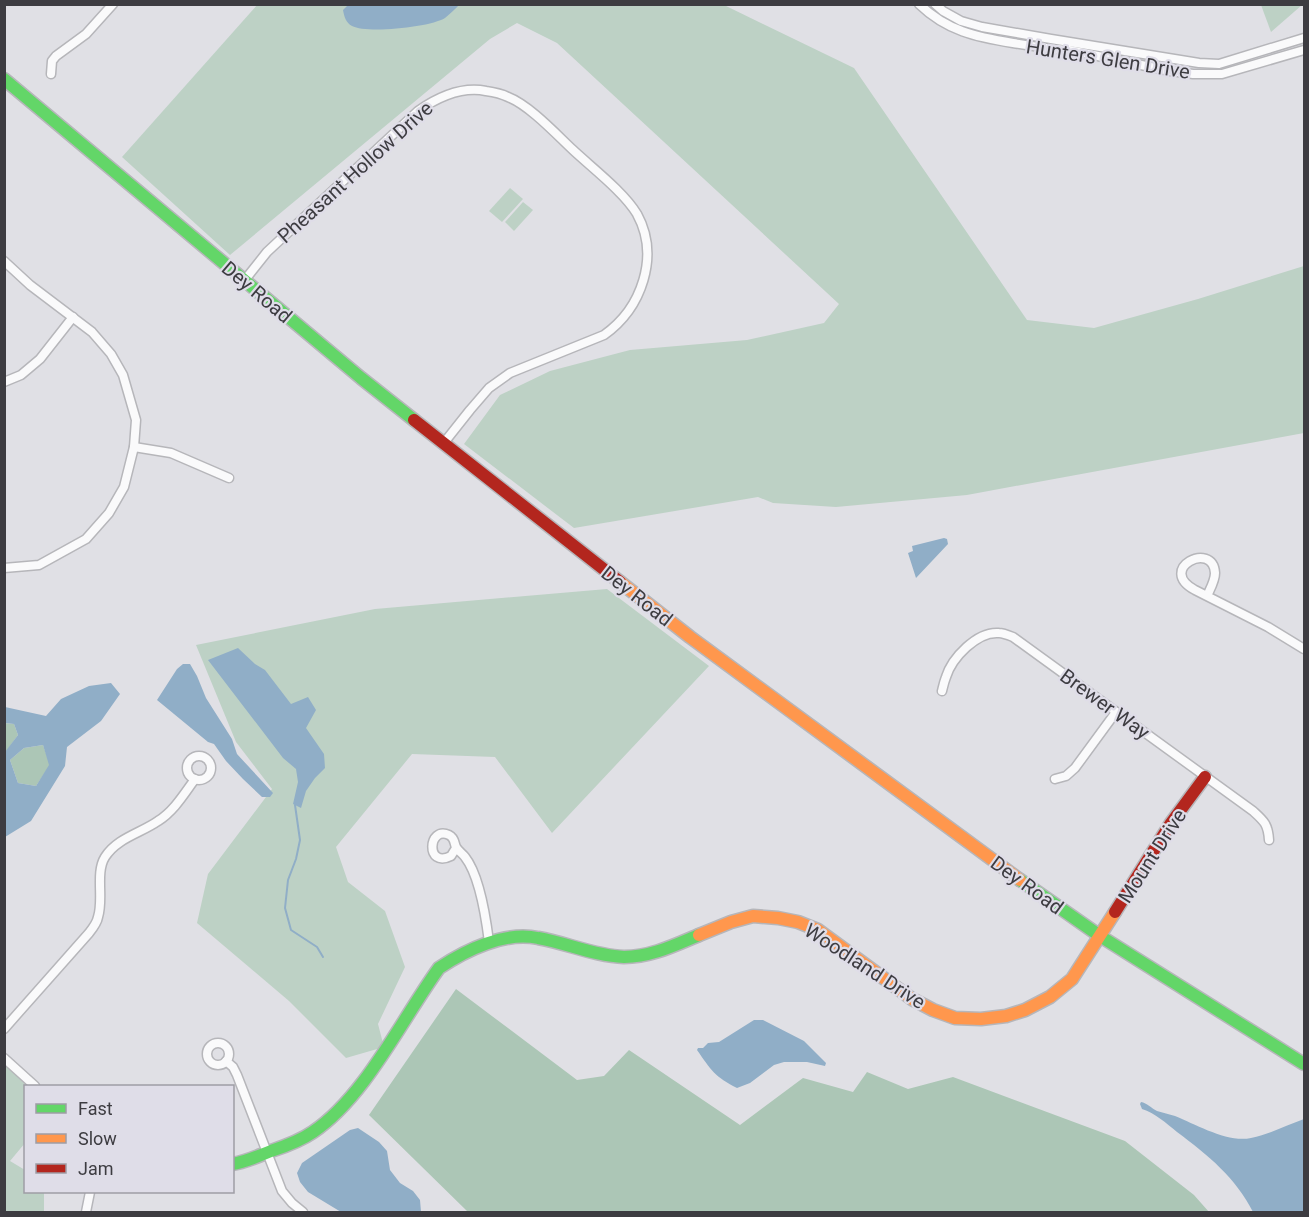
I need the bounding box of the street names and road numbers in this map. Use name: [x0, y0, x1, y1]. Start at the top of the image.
street label: Hunters Glen Drive: [1024, 34, 1192, 84]
street label: Pheasant Hollow Drive: [272, 96, 438, 248]
street label: Dey Road: [217, 256, 297, 328]
street label: Dey Road: [597, 561, 677, 631]
street label: Brewer Way: [1056, 664, 1155, 745]
street label: Mount Drive: [1113, 804, 1191, 908]
street label: Dey Road: [986, 851, 1068, 919]
street label: Woodland Drive: [800, 918, 930, 1014]

